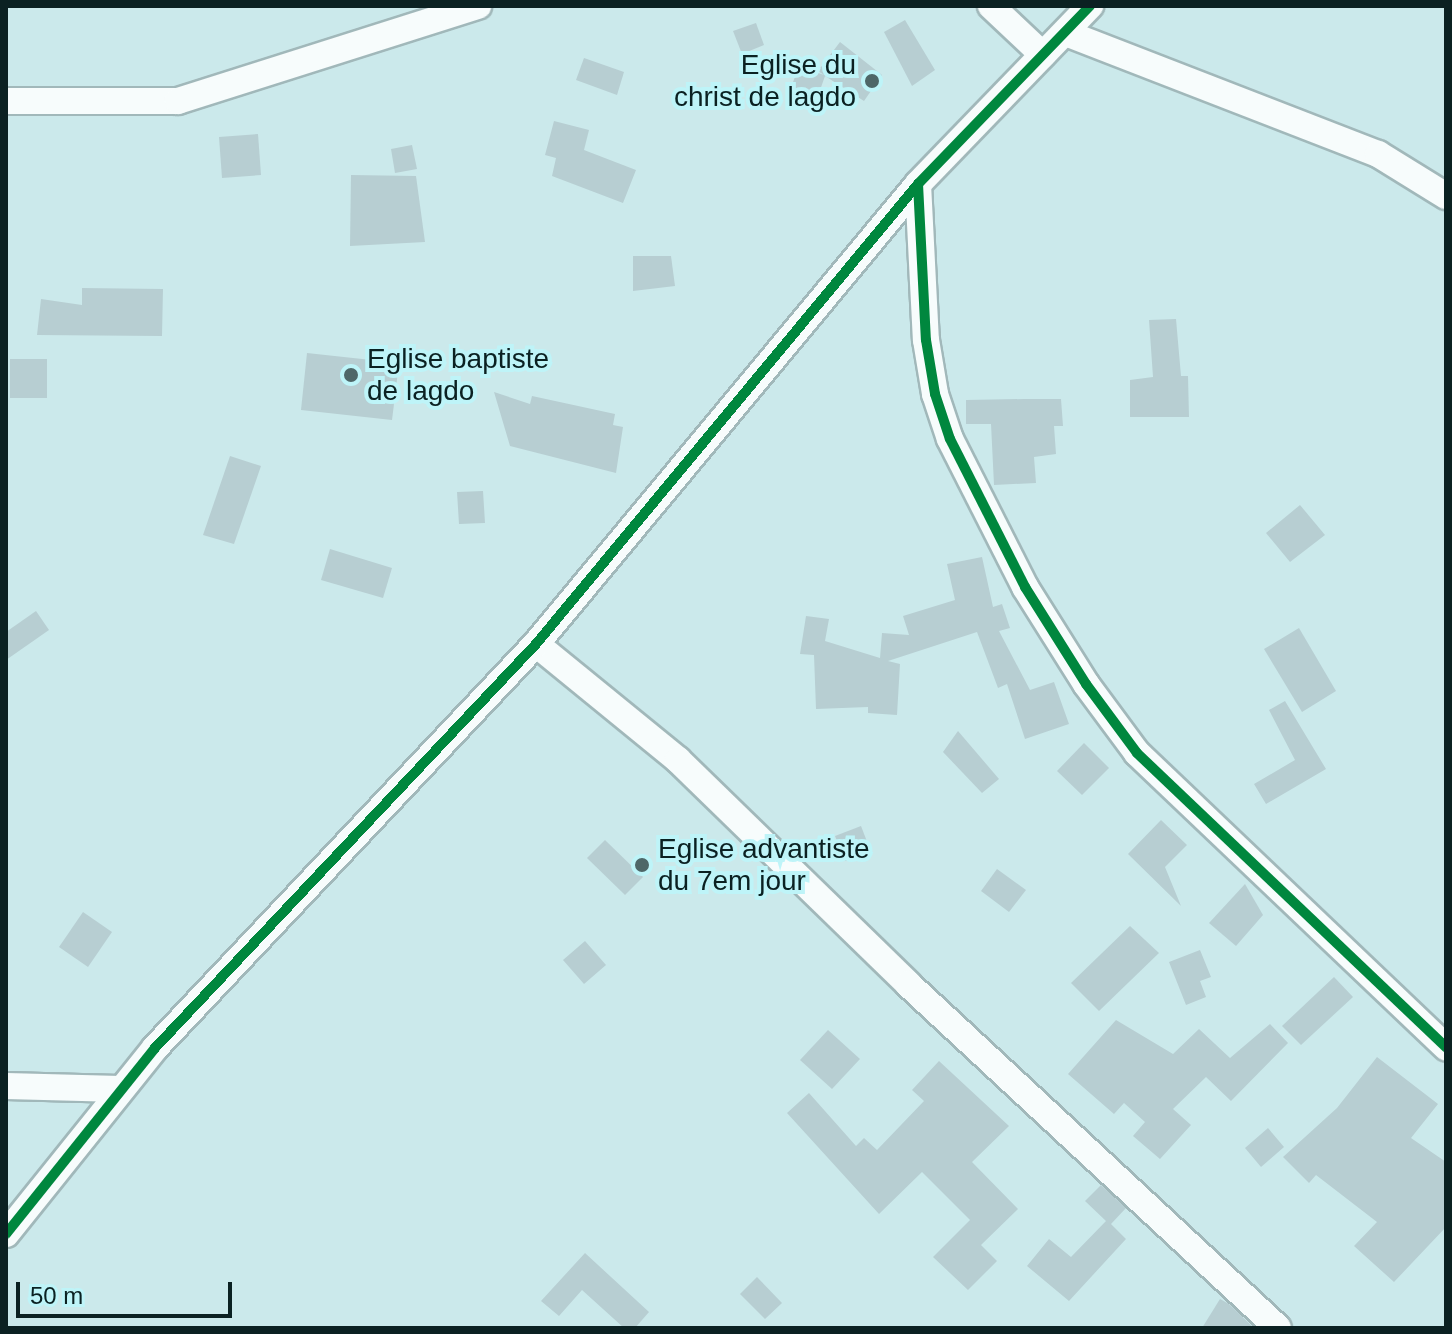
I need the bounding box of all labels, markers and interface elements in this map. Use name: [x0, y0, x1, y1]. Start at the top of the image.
place label: Eglise du christ de lagdo: [674, 48, 856, 114]
marker: Eglise du christ de lagdo: [863, 72, 881, 90]
place label: Eglise baptiste de lagdo: [367, 342, 549, 408]
marker: Eglise baptiste de lagdo: [342, 366, 360, 384]
place label: Eglise advantiste du 7em jour: [658, 832, 870, 898]
marker: Eglise advantiste du 7em jour: [633, 856, 651, 874]
scale bar: [20, 1266, 236, 1316]
text: 50 m: [30, 1282, 83, 1309]

